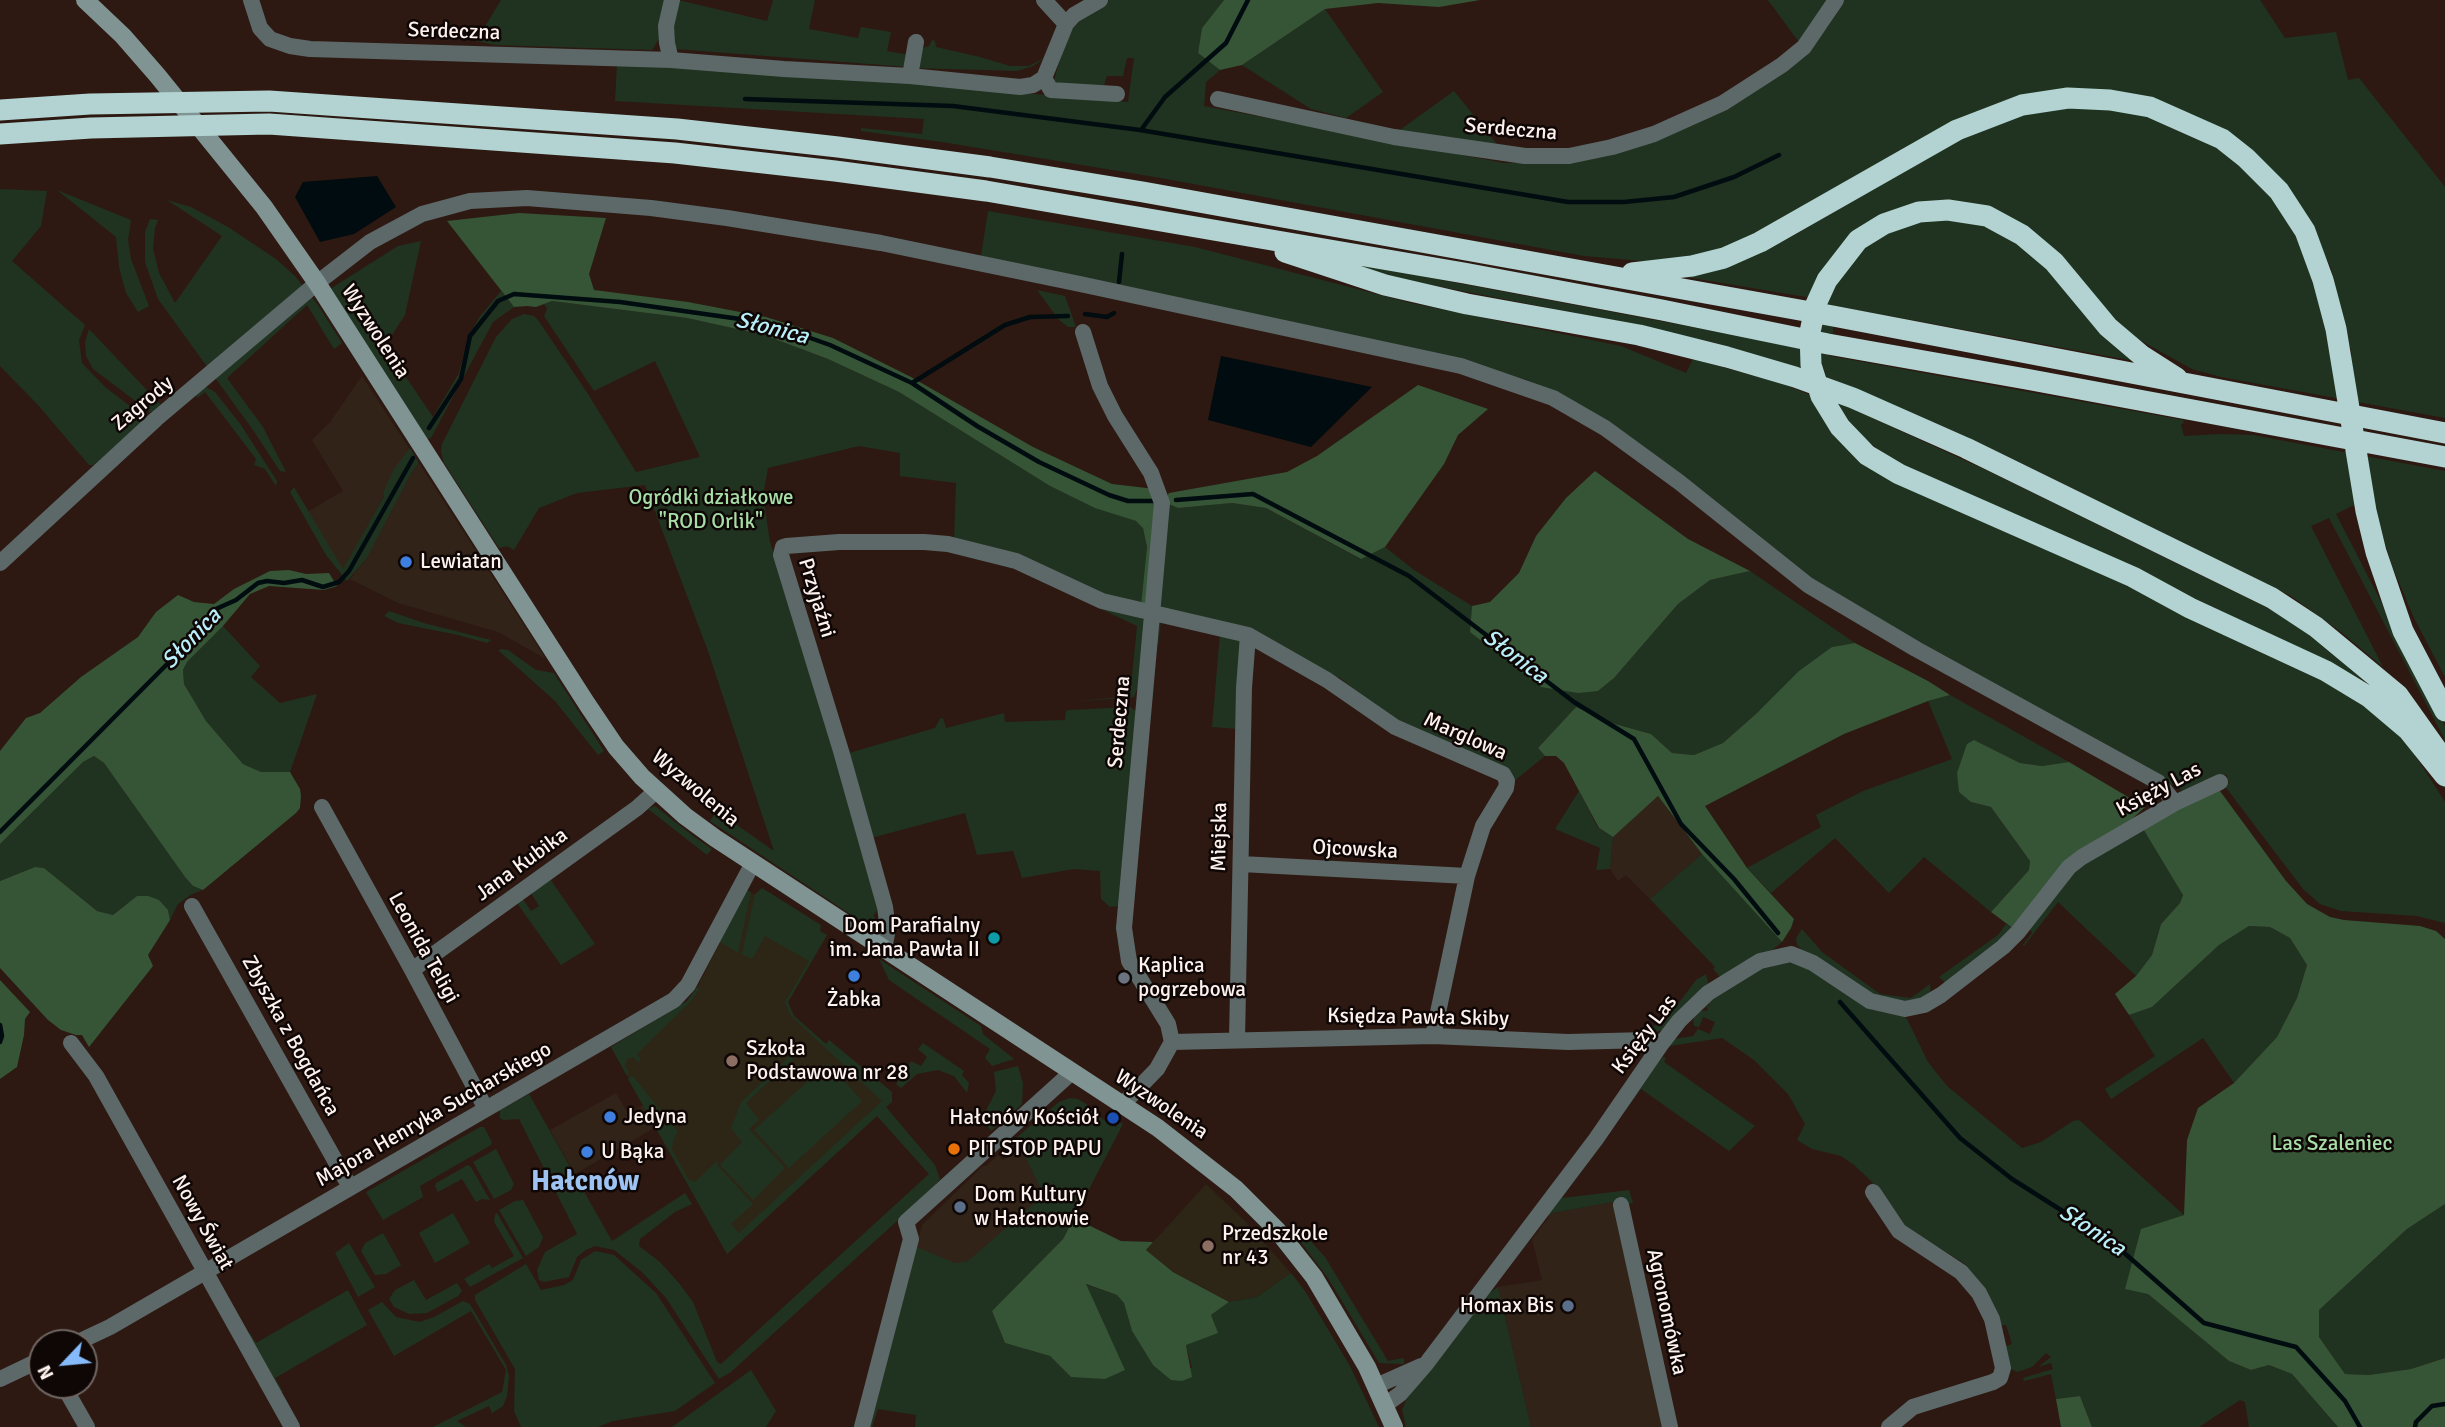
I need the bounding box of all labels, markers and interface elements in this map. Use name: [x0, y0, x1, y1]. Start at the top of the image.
street label: Serdeczna: [407, 18, 501, 46]
street label: Serdeczna: [1464, 113, 1558, 147]
street label: Wyzwolenia: [335, 280, 415, 384]
water label: Słonica: [733, 307, 811, 351]
street label: Zagrody: [107, 371, 179, 437]
park label: Ogródki działkowe "ROD Orlik": [628, 485, 794, 535]
place label: Lewiatan: [420, 549, 502, 575]
marker: Lewiatan: [398, 554, 414, 570]
street label: Przyjaźni: [792, 555, 840, 641]
water label: Słonica: [156, 603, 228, 675]
water label: Słonica: [1477, 624, 1553, 690]
street label: Serdeczna: [1103, 675, 1137, 769]
street label: Marglowa: [1419, 707, 1511, 767]
street label: Wyzwolenia: [646, 745, 744, 833]
street label: Księży Las: [2112, 757, 2206, 823]
street label: Miejska: [1207, 802, 1233, 872]
street label: Jana Kubika: [471, 823, 573, 907]
street label: Ojcowska: [1312, 835, 1398, 865]
street label: Leonida Teligi: [382, 888, 464, 1008]
place label: Dom Parafialny im. Jana Pawła II: [830, 913, 980, 963]
marker: Dom Parafialny im. Jana Pawła II: [986, 930, 1002, 946]
street label: Zbyszka z Bogdańca: [235, 951, 345, 1121]
place label: Kaplica pogrzebowa: [1138, 953, 1246, 1003]
marker: Żabka: [846, 968, 862, 984]
marker: Kaplica pogrzebowa: [1116, 970, 1132, 986]
place label: Żabka: [827, 987, 881, 1013]
street label: Księży Las: [1607, 991, 1683, 1079]
street label: Księdza Pawła Skiby: [1327, 1004, 1509, 1032]
place label: Szkoła Podstawowa nr 28: [746, 1036, 909, 1086]
street label: Majora Henryka Sucharskiego: [312, 1037, 556, 1193]
marker: Szkoła Podstawowa nr 28: [724, 1053, 740, 1069]
street label: Wyzwolenia: [1110, 1065, 1212, 1145]
place label: Jedyna: [624, 1104, 687, 1130]
place label: Hałcnów Kościół: [949, 1105, 1099, 1131]
marker: Jedyna: [602, 1109, 618, 1125]
marker: Hałcnów Kościół: [1105, 1110, 1121, 1126]
park label: Las Szaleniec: [2272, 1131, 2392, 1157]
place label: PIT STOP PAPU: [968, 1136, 1102, 1162]
place label: U Bąka: [601, 1139, 664, 1165]
marker: PIT STOP PAPU: [946, 1141, 962, 1157]
marker: U Bąka: [579, 1144, 595, 1160]
district label: Hałcnów: [531, 1166, 639, 1200]
street label: Nowy Świat: [166, 1171, 238, 1275]
place label: Dom Kultury w Hałcnowie: [974, 1182, 1089, 1232]
marker: Dom Kultury w Hałcnowie: [952, 1199, 968, 1215]
water label: Słonica: [2054, 1199, 2130, 1263]
place label: Przedszkole nr 43: [1222, 1221, 1328, 1271]
marker: Przedszkole nr 43: [1200, 1238, 1216, 1254]
street label: Agronomówka: [1640, 1247, 1692, 1377]
place label: Homax Bis: [1460, 1293, 1554, 1319]
marker: Homax Bis: [1560, 1298, 1576, 1314]
north arrow: [28, 1329, 98, 1399]
text: N: [32, 1361, 60, 1384]

